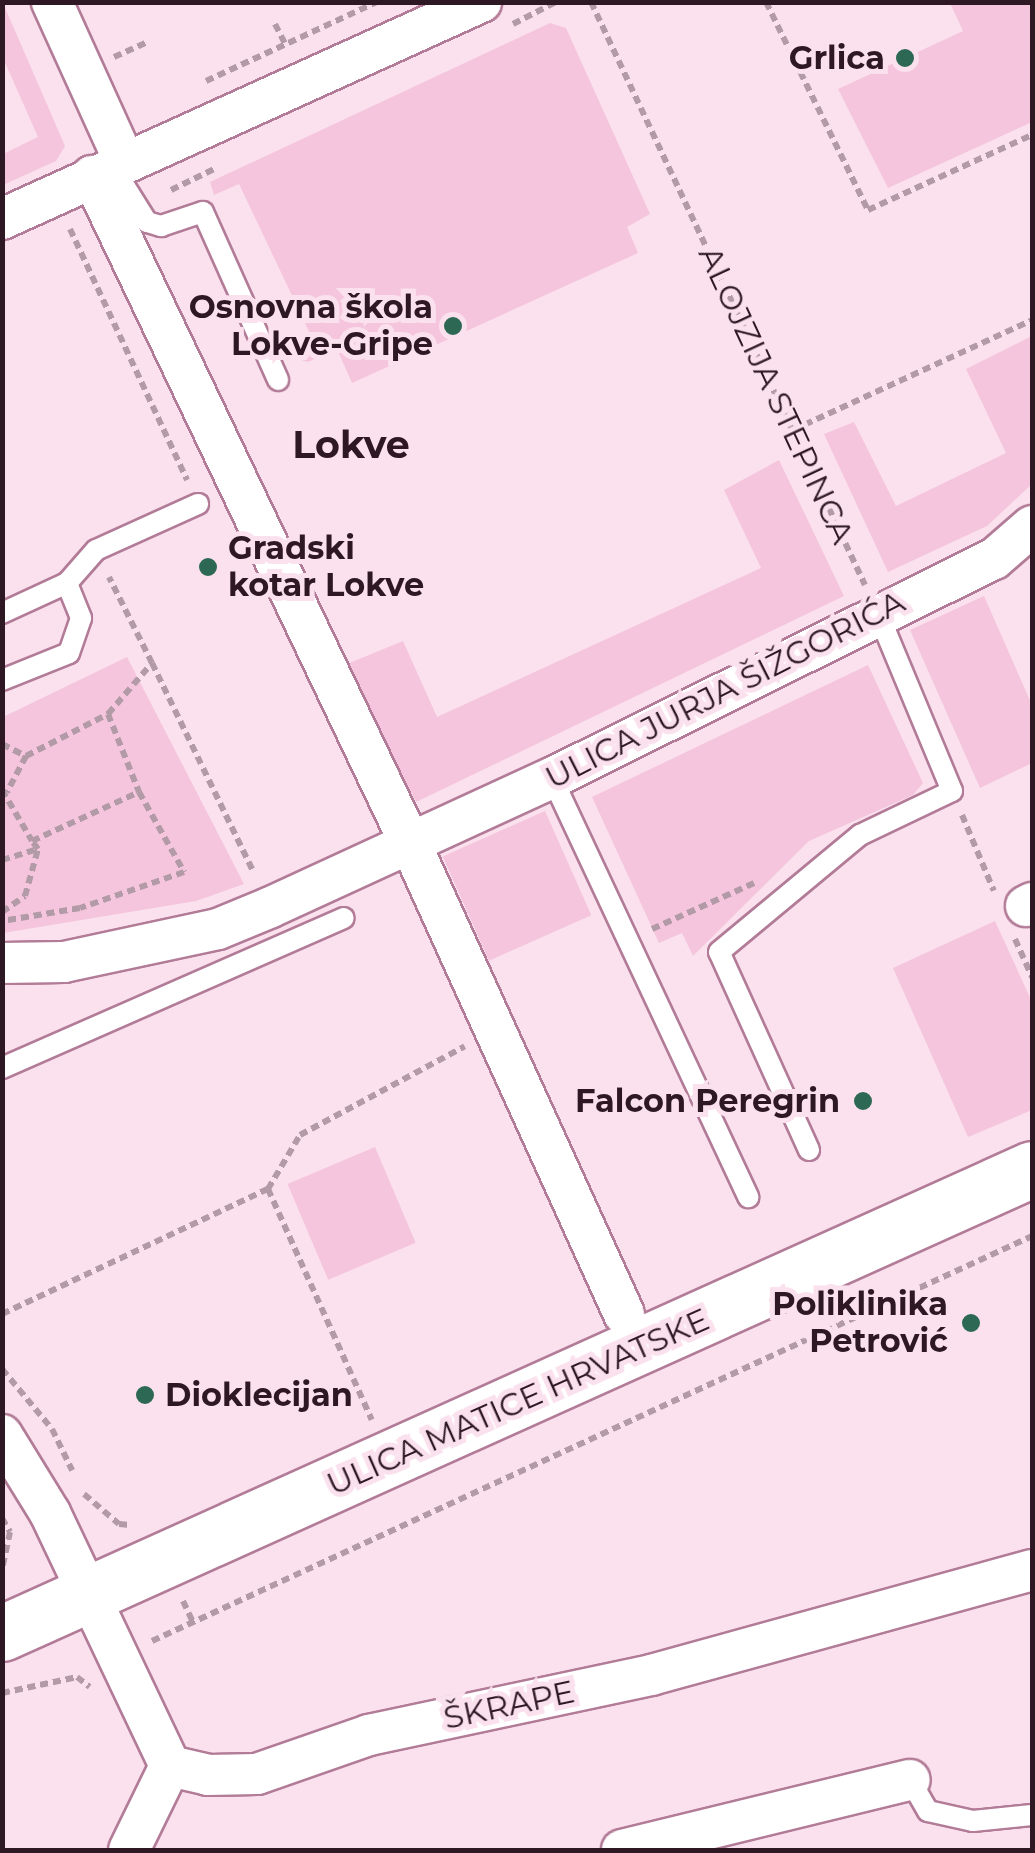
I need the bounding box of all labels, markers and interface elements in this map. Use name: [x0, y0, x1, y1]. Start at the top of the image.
place label: Grlica: [789, 39, 885, 77]
marker: Grlica: [894, 47, 916, 69]
street label: ALOJZIJA STEPINCA: [690, 240, 862, 550]
place label: Osnovna škola Lokve-Gripe: [189, 289, 433, 364]
marker: Osnovna škola Lokve-Gripe: [442, 315, 464, 337]
district label: Lokve: [292, 422, 410, 468]
place label: Gradski kotar Lokve: [228, 530, 424, 605]
marker: Gradski kotar Lokve: [197, 556, 219, 578]
street label: ULICA JURJA ŠIŽGORIĆA: [539, 583, 911, 797]
place label: Falcon Peregrin: [575, 1082, 840, 1120]
marker: Falcon Peregrin: [850, 1088, 876, 1114]
place label: Poliklinika Petrović: [772, 1286, 948, 1361]
street label: ULICA MATICE HRVATSKE: [321, 1300, 715, 1504]
marker: Poliklinika Petrović: [958, 1310, 984, 1336]
place label: Dioklecijan: [165, 1376, 353, 1414]
marker: Dioklecijan: [134, 1384, 156, 1406]
street label: ŠKRAPE: [440, 1672, 578, 1738]

